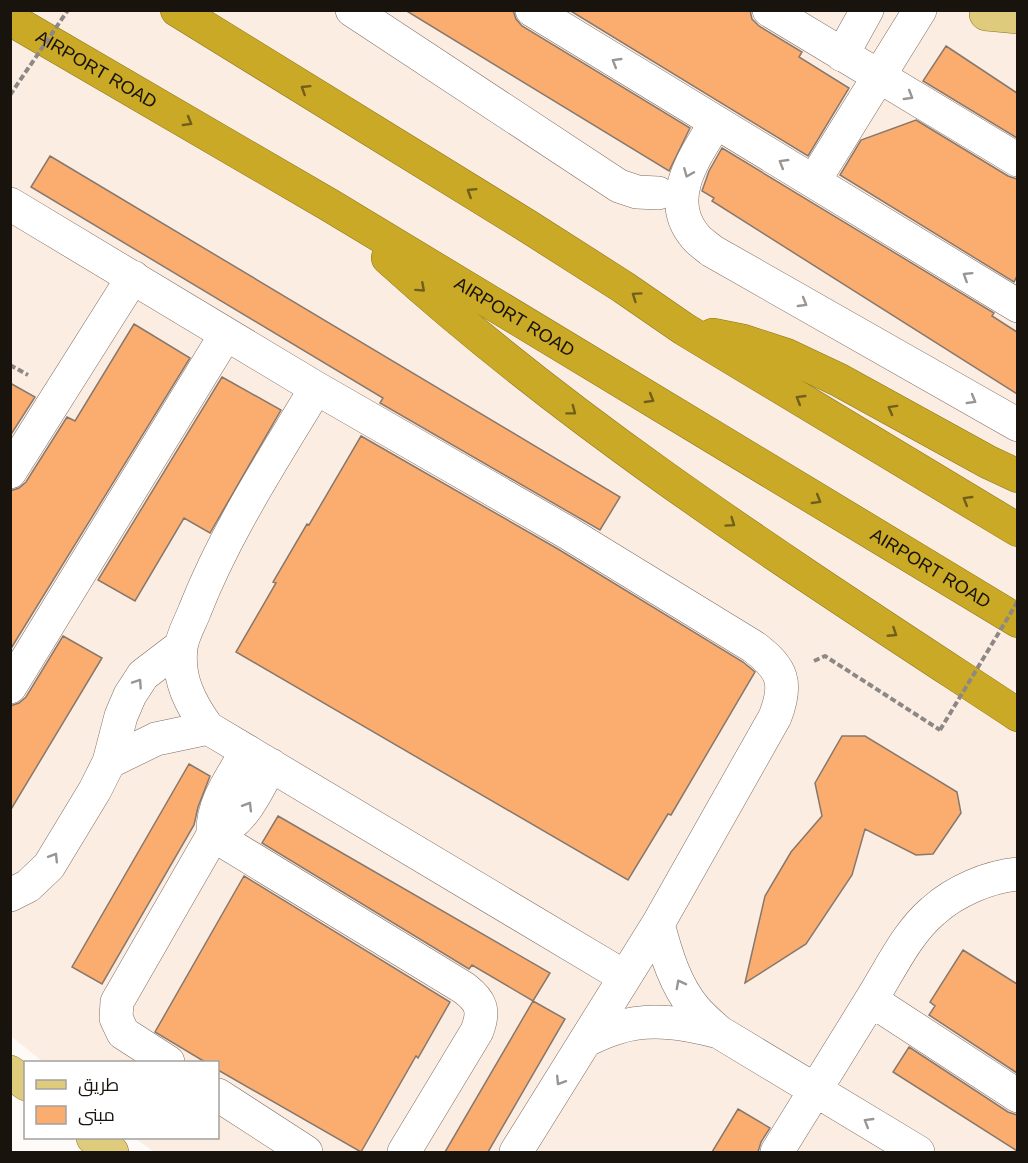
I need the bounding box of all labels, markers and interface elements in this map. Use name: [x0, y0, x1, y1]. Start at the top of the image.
street label: AIRPORT ROAD: [32, 26, 160, 112]
one-way arrow: [612, 57, 622, 69]
one-way arrow: [301, 85, 311, 97]
one-way arrow: [903, 88, 913, 100]
one-way arrow: [182, 115, 192, 127]
one-way arrow: [779, 158, 789, 170]
one-way arrow: [682, 167, 695, 178]
one-way arrow: [467, 187, 477, 199]
one-way arrow: [963, 271, 973, 283]
street label: AIRPORT ROAD: [451, 273, 578, 361]
one-way arrow: [414, 280, 425, 291]
one-way arrow: [632, 292, 643, 303]
one-way arrow: [797, 296, 807, 308]
one-way arrow: [644, 392, 654, 404]
one-way arrow: [966, 393, 976, 404]
one-way arrow: [796, 395, 806, 406]
one-way arrow: [565, 403, 576, 414]
one-way arrow: [887, 405, 898, 416]
one-way arrow: [811, 493, 821, 504]
one-way arrow: [963, 495, 973, 507]
one-way arrow: [725, 516, 736, 527]
street label: AIRPORT ROAD: [867, 524, 994, 612]
one-way arrow: [886, 625, 897, 636]
one-way arrow: [131, 678, 142, 689]
one-way arrow: [241, 802, 253, 812]
one-way arrow: [46, 853, 58, 863]
one-way arrow: [676, 979, 687, 990]
legend: [24, 1061, 219, 1139]
one-way arrow: [557, 1074, 568, 1085]
text: طريق: [78, 1075, 119, 1097]
text: مبنى: [78, 1105, 115, 1126]
one-way arrow: [864, 1118, 874, 1130]

